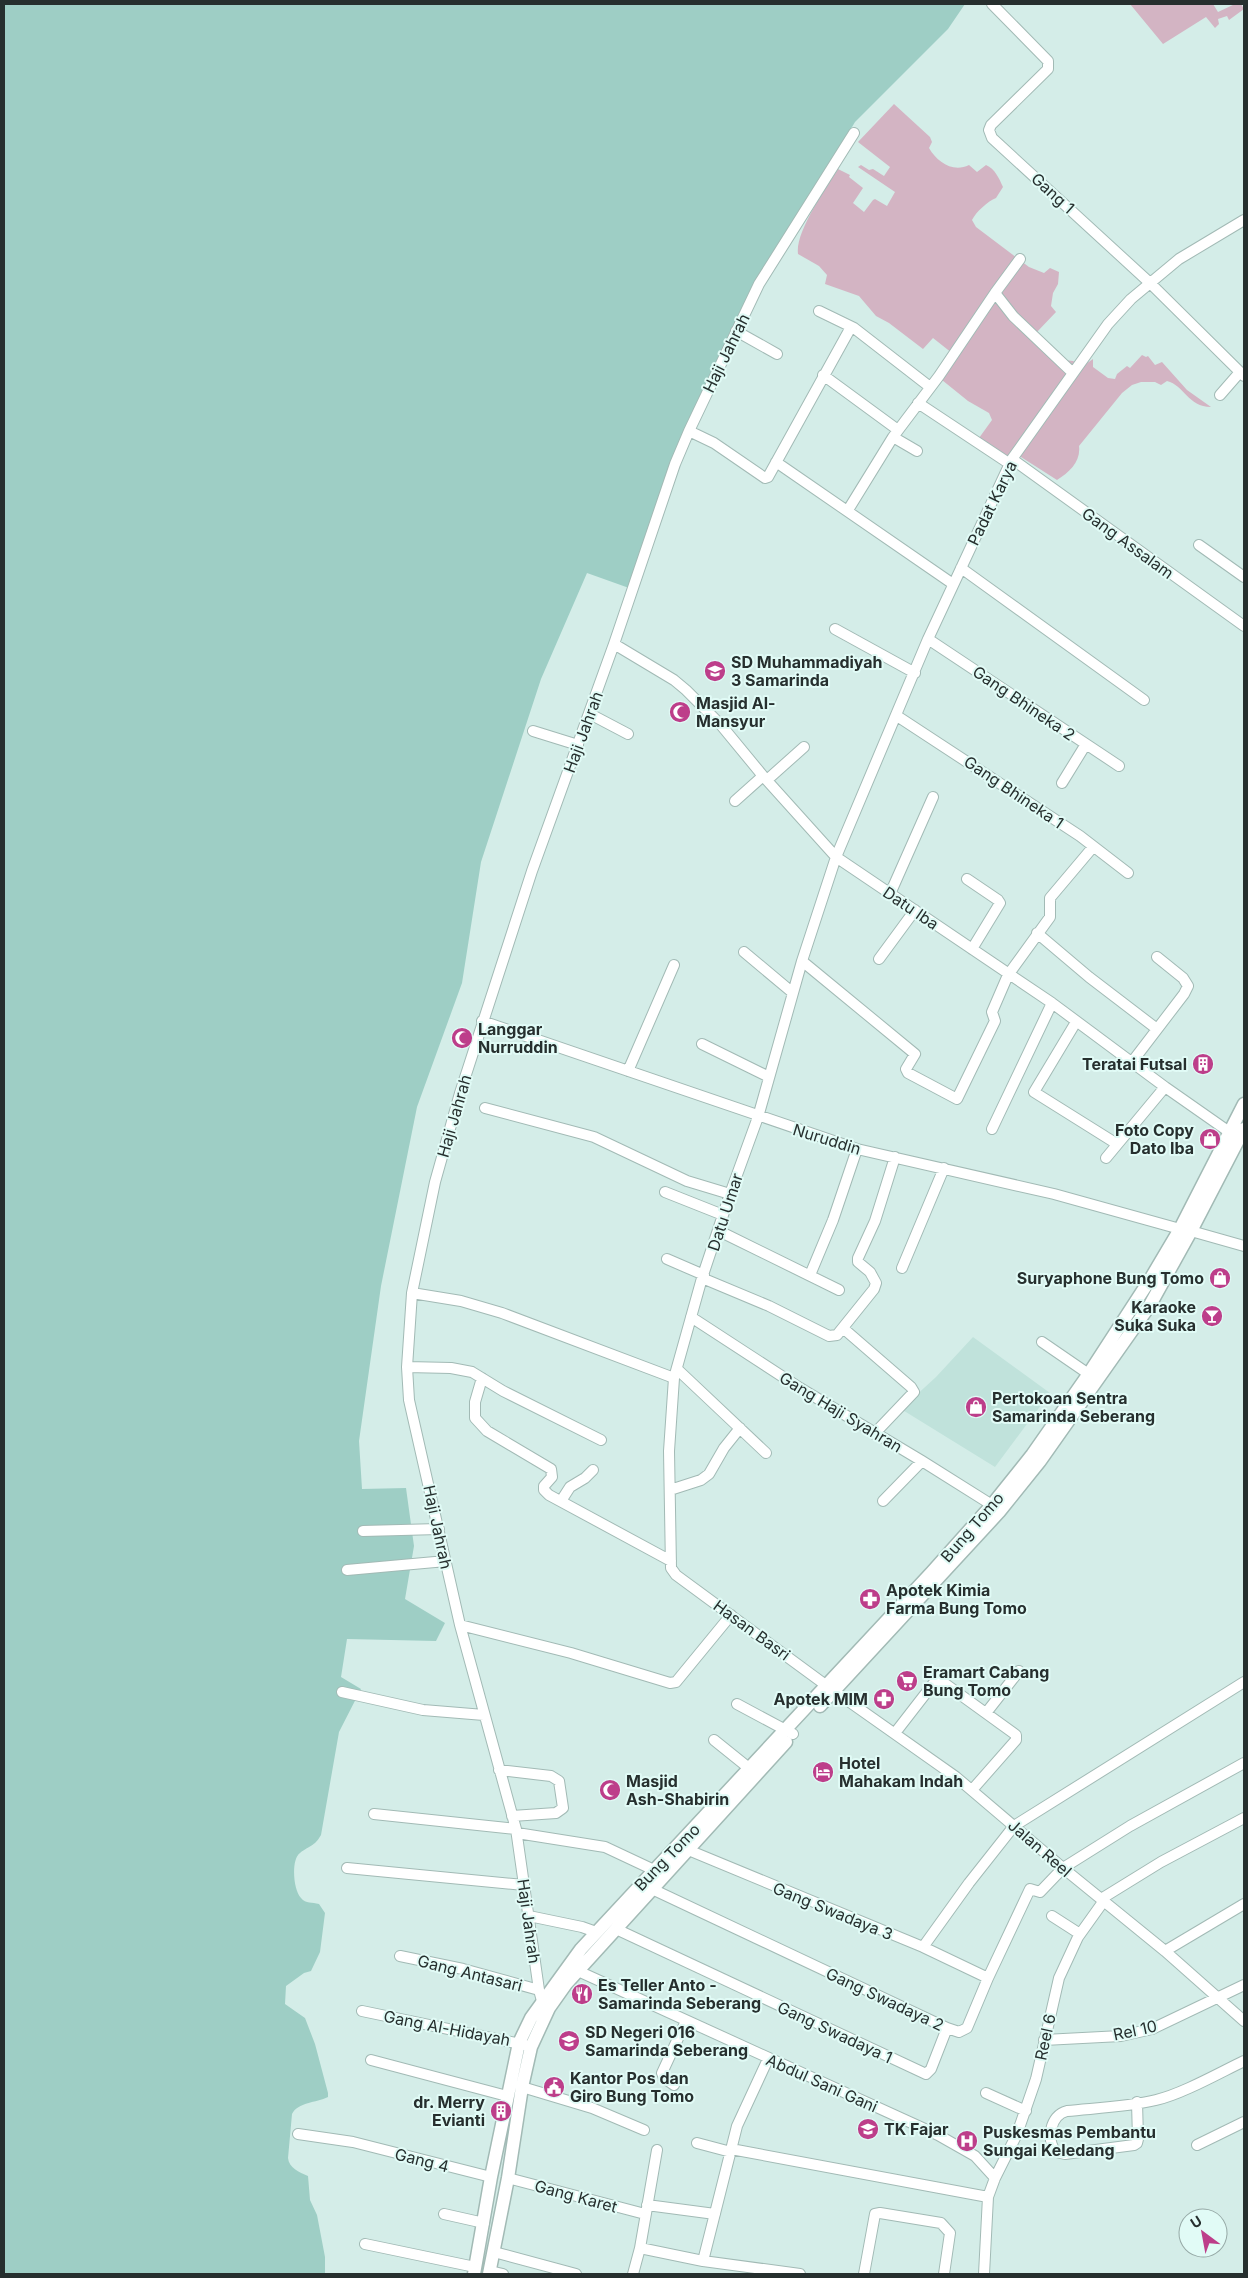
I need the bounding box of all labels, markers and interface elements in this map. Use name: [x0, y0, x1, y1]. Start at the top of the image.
street label: Gang 1: [1027, 168, 1079, 218]
street label: Haji Jahrah: [698, 310, 754, 396]
street label: Padat Karya: [963, 457, 1021, 549]
street label: Gang Assalam: [1078, 503, 1178, 583]
place label: SD Muhammadiyah 3 Samarinda: [731, 652, 883, 690]
school or university icon: SD Muhammadiyah 3 Samarinda: [703, 659, 727, 683]
street label: Gang Bhineka 2: [969, 661, 1079, 745]
street label: Haji Jahrah: [559, 689, 607, 775]
place label: Masjid Al- Mansyur: [696, 693, 775, 731]
mosque icon: Masjid Al- Mansyur: [668, 700, 692, 724]
street label: Gang Bhineka 1: [960, 751, 1068, 833]
street label: Datu Iba: [879, 882, 943, 934]
place label: Langgar Nurruddin: [478, 1019, 558, 1057]
mosque icon: Langgar Nurruddin: [450, 1026, 474, 1050]
building icon: Teratai Futsal: [1191, 1052, 1215, 1076]
place label: Teratai Futsal: [1082, 1054, 1187, 1074]
street label: Haji Jahrah: [433, 1072, 475, 1160]
street label: Nuruddin: [791, 1119, 863, 1159]
place label: Foto Copy Dato Iba: [1115, 1120, 1194, 1158]
shop icon: Foto Copy Dato Iba: [1198, 1127, 1222, 1151]
street label: Datu Umar: [703, 1171, 747, 1253]
shop icon: Suryaphone Bung Tomo: [1208, 1266, 1232, 1290]
place label: Suryaphone Bung Tomo: [1017, 1268, 1204, 1288]
place label: Karaoke Suka Suka: [1114, 1297, 1196, 1335]
bar icon: Karaoke Suka Suka: [1200, 1304, 1224, 1328]
street label: Gang Haji Syahran: [776, 1367, 906, 1457]
place label: Pertokoan Sentra Samarinda Seberang: [992, 1388, 1155, 1426]
shop icon: Pertokoan Sentra Samarinda Seberang: [964, 1395, 988, 1419]
street label: Haji Jahrah: [419, 1483, 457, 1571]
street label: Bung Tomo: [936, 1488, 1008, 1566]
place label: Apotek Kimia Farma Bung Tomo: [886, 1580, 1027, 1618]
pharmacy icon: Apotek Kimia Farma Bung Tomo: [858, 1587, 882, 1611]
street label: Hasan Basri: [710, 1595, 794, 1665]
place label: Eramart Cabang Bung Tomo: [923, 1662, 1049, 1700]
supermarket icon: Eramart Cabang Bung Tomo: [895, 1669, 919, 1693]
pharmacy icon: Apotek MIM: [872, 1687, 896, 1711]
place label: Apotek MIM: [774, 1689, 868, 1709]
place label: Hotel Mahakam Indah: [839, 1753, 963, 1791]
hotel icon: Hotel Mahakam Indah: [811, 1760, 835, 1784]
place label: Masjid Ash-Shabirin: [626, 1771, 729, 1809]
mosque icon: Masjid Ash-Shabirin: [598, 1778, 622, 1802]
street label: Jalan Reel: [1004, 1815, 1076, 1881]
street label: Bung Tomo: [630, 1819, 704, 1895]
street label: Haji Jahrah: [513, 1877, 545, 1965]
street label: Gang Swadaya 3: [770, 1878, 896, 1944]
street label: Gang Antasari: [416, 1950, 524, 1996]
street label: Gang Swadaya 2: [823, 1963, 947, 2035]
place label: Es Teller Anto - Samarinda Seberang: [598, 1975, 761, 2013]
restaurant icon: Es Teller Anto - Samarinda Seberang: [570, 1982, 594, 2006]
street label: Gang Swadaya 1: [774, 1997, 896, 2067]
street label: Gang Al-Hidayah: [382, 2006, 512, 2050]
street label: Reel 6: [1030, 2012, 1060, 2062]
street label: Rel 10: [1111, 2016, 1159, 2044]
place label: SD Negeri 016 Samarinda Seberang: [585, 2022, 748, 2060]
school or university icon: SD Negeri 016 Samarinda Seberang: [557, 2029, 581, 2053]
street label: Abdul Sani Gani: [763, 2050, 881, 2116]
place label: Kantor Pos dan Giro Bung Tomo: [570, 2068, 694, 2106]
public building icon: Kantor Pos dan Giro Bung Tomo: [542, 2075, 566, 2099]
place label: dr. Merry Evianti: [413, 2092, 485, 2130]
building icon: dr. Merry Evianti: [489, 2099, 513, 2123]
school or university icon: TK Fajar: [856, 2117, 880, 2141]
place label: TK Fajar: [884, 2119, 949, 2139]
place label: Puskesmas Pembantu Sungai Keledang: [983, 2122, 1156, 2160]
hospital icon: Puskesmas Pembantu Sungai Keledang: [955, 2129, 979, 2153]
street label: Gang 4: [393, 2144, 451, 2176]
street label: Gang Karet: [532, 2175, 620, 2217]
north arrow: [1178, 2208, 1228, 2258]
text: U: [1187, 2212, 1205, 2231]

